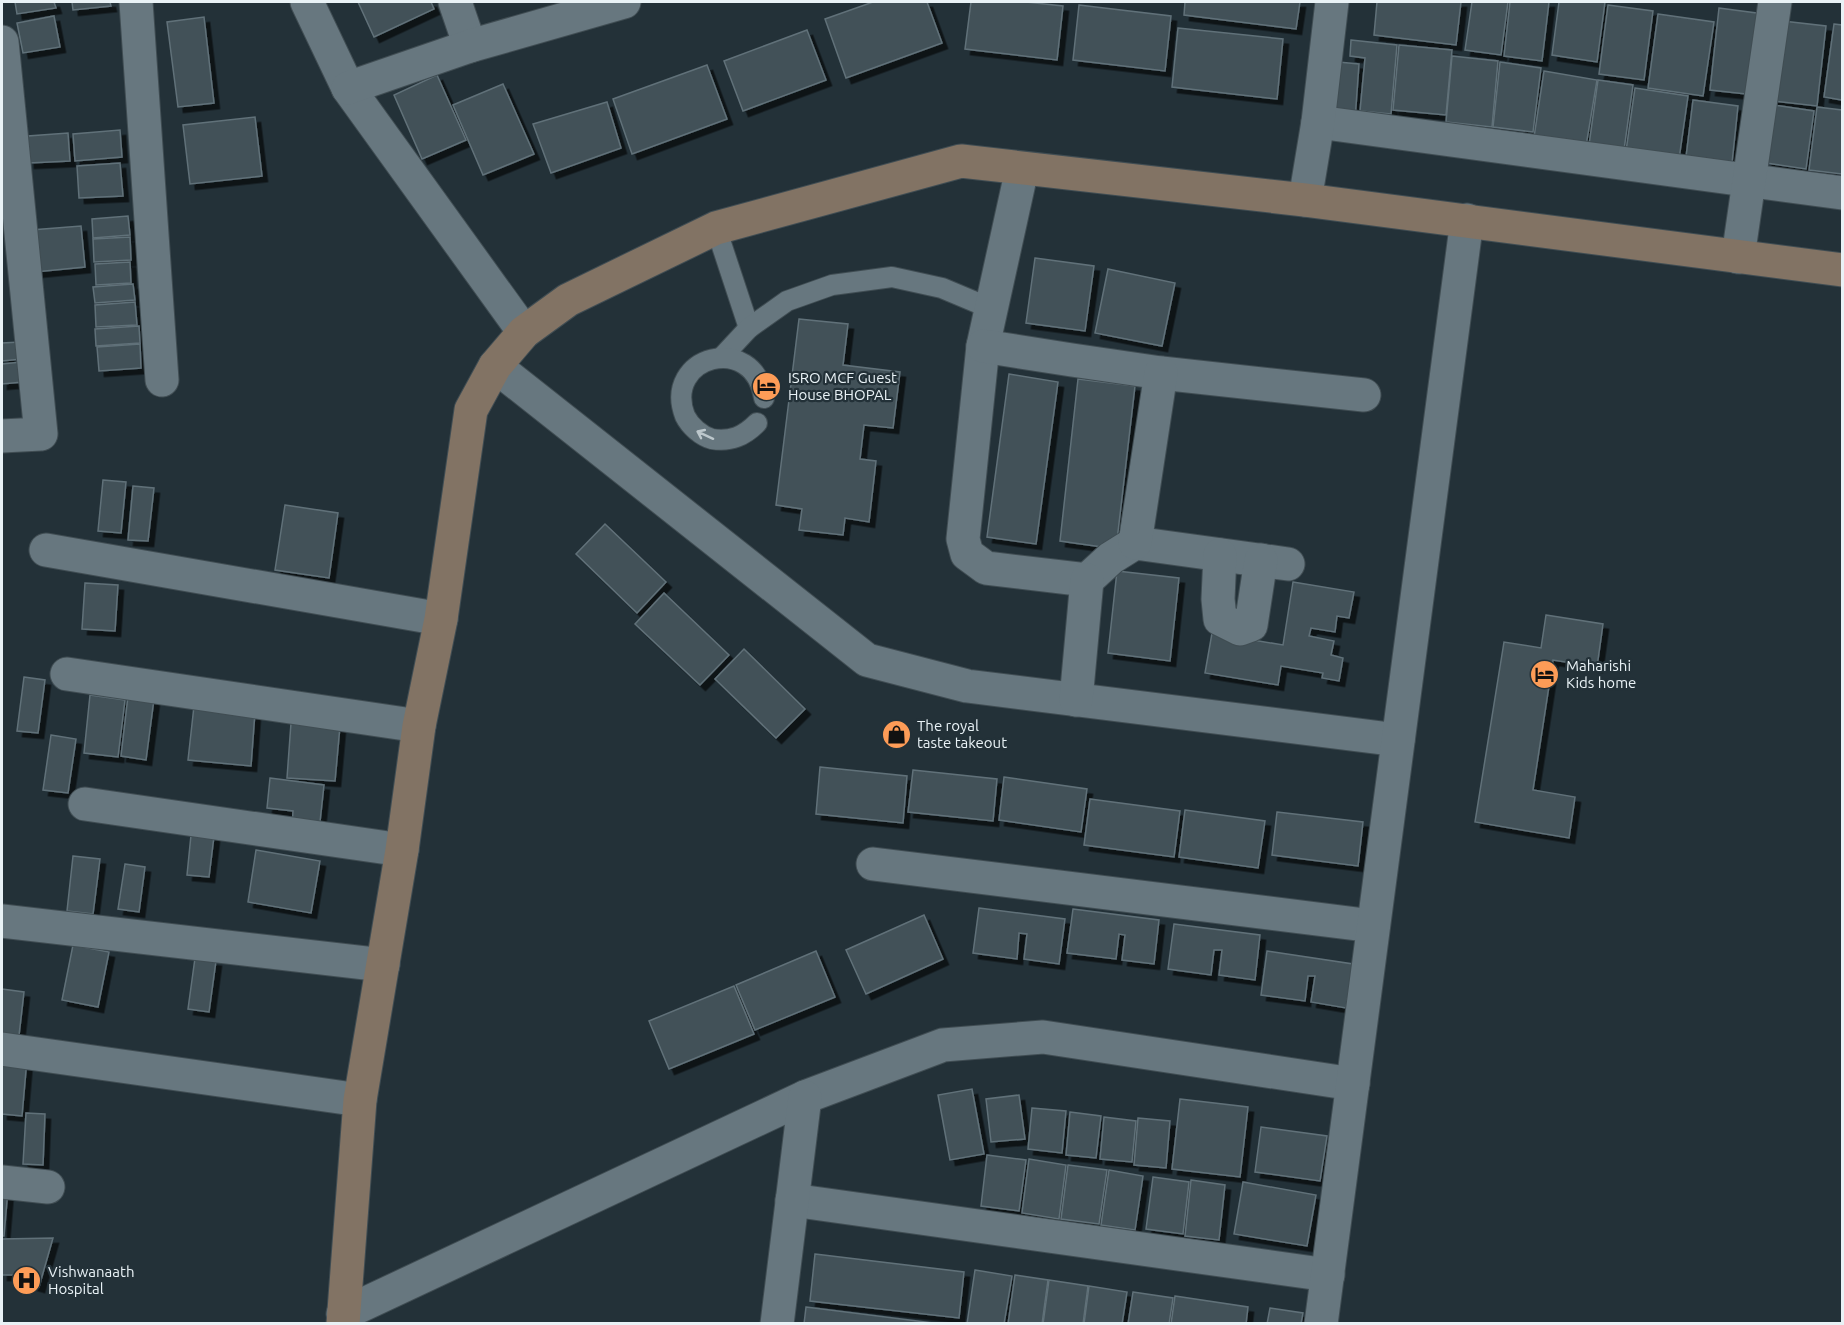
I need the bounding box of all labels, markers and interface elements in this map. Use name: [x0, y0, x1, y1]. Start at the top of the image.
place label: ISRO MCF Guest House BHOPAL: [788, 369, 897, 403]
hotel icon: ISRO MCF Guest House BHOPAL: [751, 370, 783, 402]
one-way arrow: [697, 428, 715, 440]
place label: Maharishi Kids home: [1566, 657, 1636, 691]
hotel icon: Maharishi Kids home: [1529, 658, 1561, 690]
place label: The royal taste takeout: [917, 717, 1007, 751]
shop icon: The royal taste takeout: [880, 718, 912, 750]
place label: Vishwanaath Hospital: [48, 1263, 135, 1297]
hospital icon: Vishwanaath Hospital: [11, 1264, 43, 1296]

